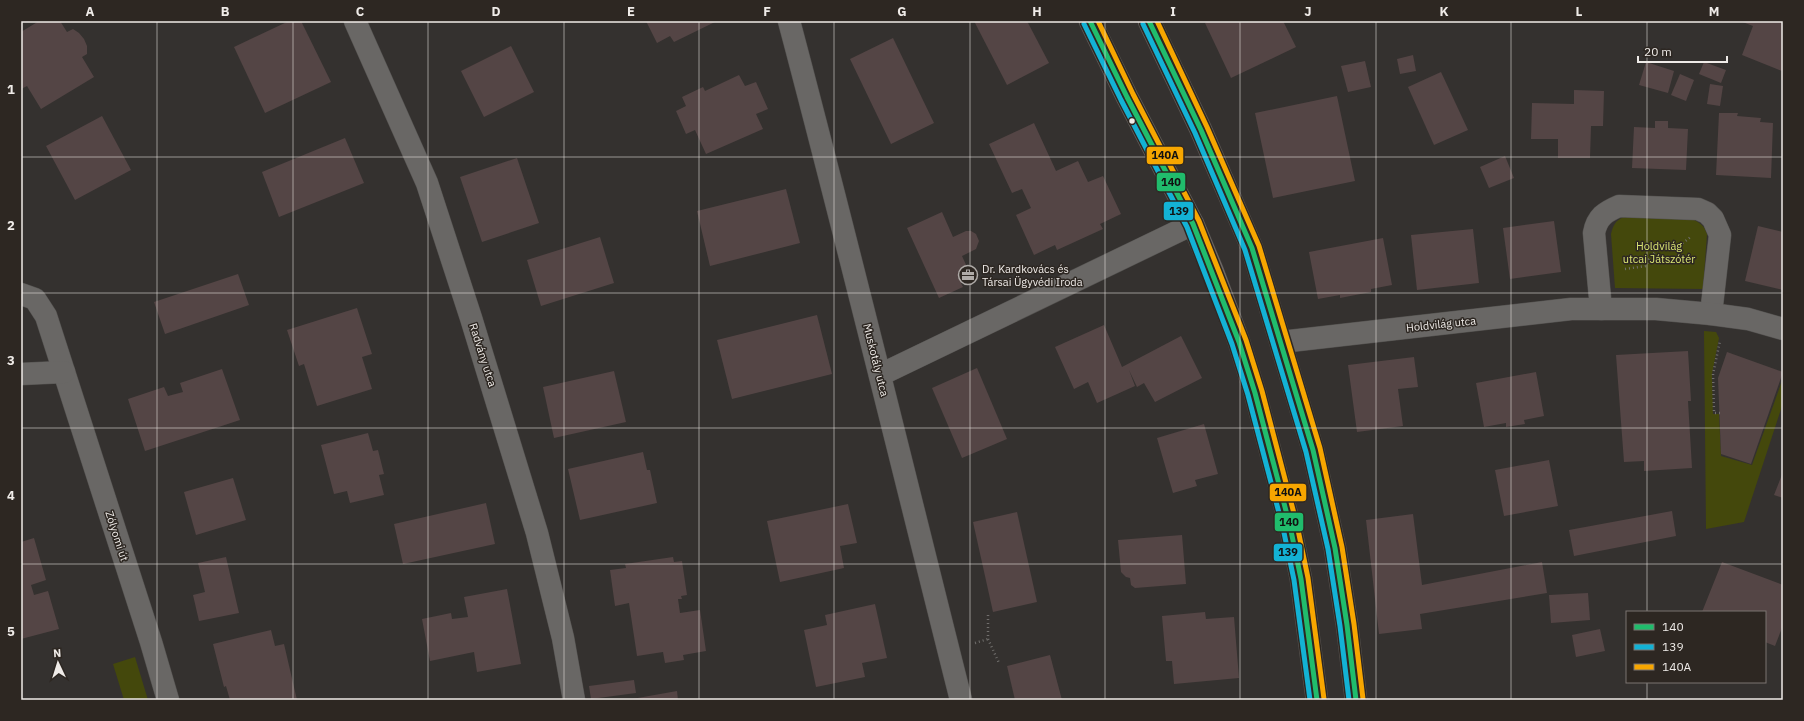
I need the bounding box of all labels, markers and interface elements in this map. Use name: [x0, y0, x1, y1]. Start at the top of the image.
text: A: [86, 3, 95, 20]
text: B: [221, 3, 230, 20]
text: C: [356, 3, 365, 20]
text: D: [491, 3, 501, 20]
text: E: [627, 3, 635, 20]
text: F: [763, 3, 771, 20]
text: G: [897, 3, 907, 20]
text: H: [1032, 3, 1042, 20]
text: I: [1170, 3, 1176, 20]
text: J: [1304, 3, 1312, 20]
text: K: [1439, 3, 1449, 20]
text: L: [1576, 3, 1583, 20]
text: M: [1709, 3, 1719, 20]
scale bar: [1638, 38, 1727, 64]
text: 20 m: [1644, 44, 1672, 59]
text: 1: [7, 81, 15, 98]
unlabelled marker: [1127, 116, 1137, 126]
line badge: 140A: [1146, 146, 1184, 165]
text: 140A: [1151, 148, 1179, 162]
line badge: 140: [1156, 172, 1186, 192]
text: 140: [1161, 175, 1181, 189]
line badge: 139: [1163, 201, 1194, 221]
text: 139: [1169, 204, 1189, 218]
text: 2: [7, 217, 15, 234]
park label: Holdvilág utcai Játszótér: [1623, 239, 1695, 266]
place label: Dr. Kardkovács és Társai Ügyvédi Iroda: [982, 262, 1083, 289]
office icon: Dr. Kardkovács és Társai Ügyvédi Iroda: [957, 264, 979, 286]
street label: Holdvilág utca: [1405, 313, 1477, 335]
street label: Radvány utca: [466, 321, 500, 389]
street label: Muskotály utca: [860, 322, 892, 398]
text: 3: [7, 352, 15, 369]
line badge: 140A: [1269, 483, 1307, 502]
text: 140A: [1274, 485, 1302, 499]
text: 4: [7, 487, 15, 504]
street label: Zólyomi út: [102, 509, 132, 563]
line badge: 140: [1274, 512, 1304, 532]
text: 140: [1279, 515, 1299, 529]
line badge: 139: [1273, 543, 1303, 562]
text: 139: [1278, 545, 1298, 559]
legend: [1626, 611, 1766, 683]
text: 140: [1662, 619, 1684, 634]
text: 5: [7, 623, 15, 640]
text: 139: [1662, 639, 1684, 654]
north arrow: [38, 643, 78, 683]
text: N: [53, 646, 62, 660]
text: 140A: [1662, 659, 1692, 674]

